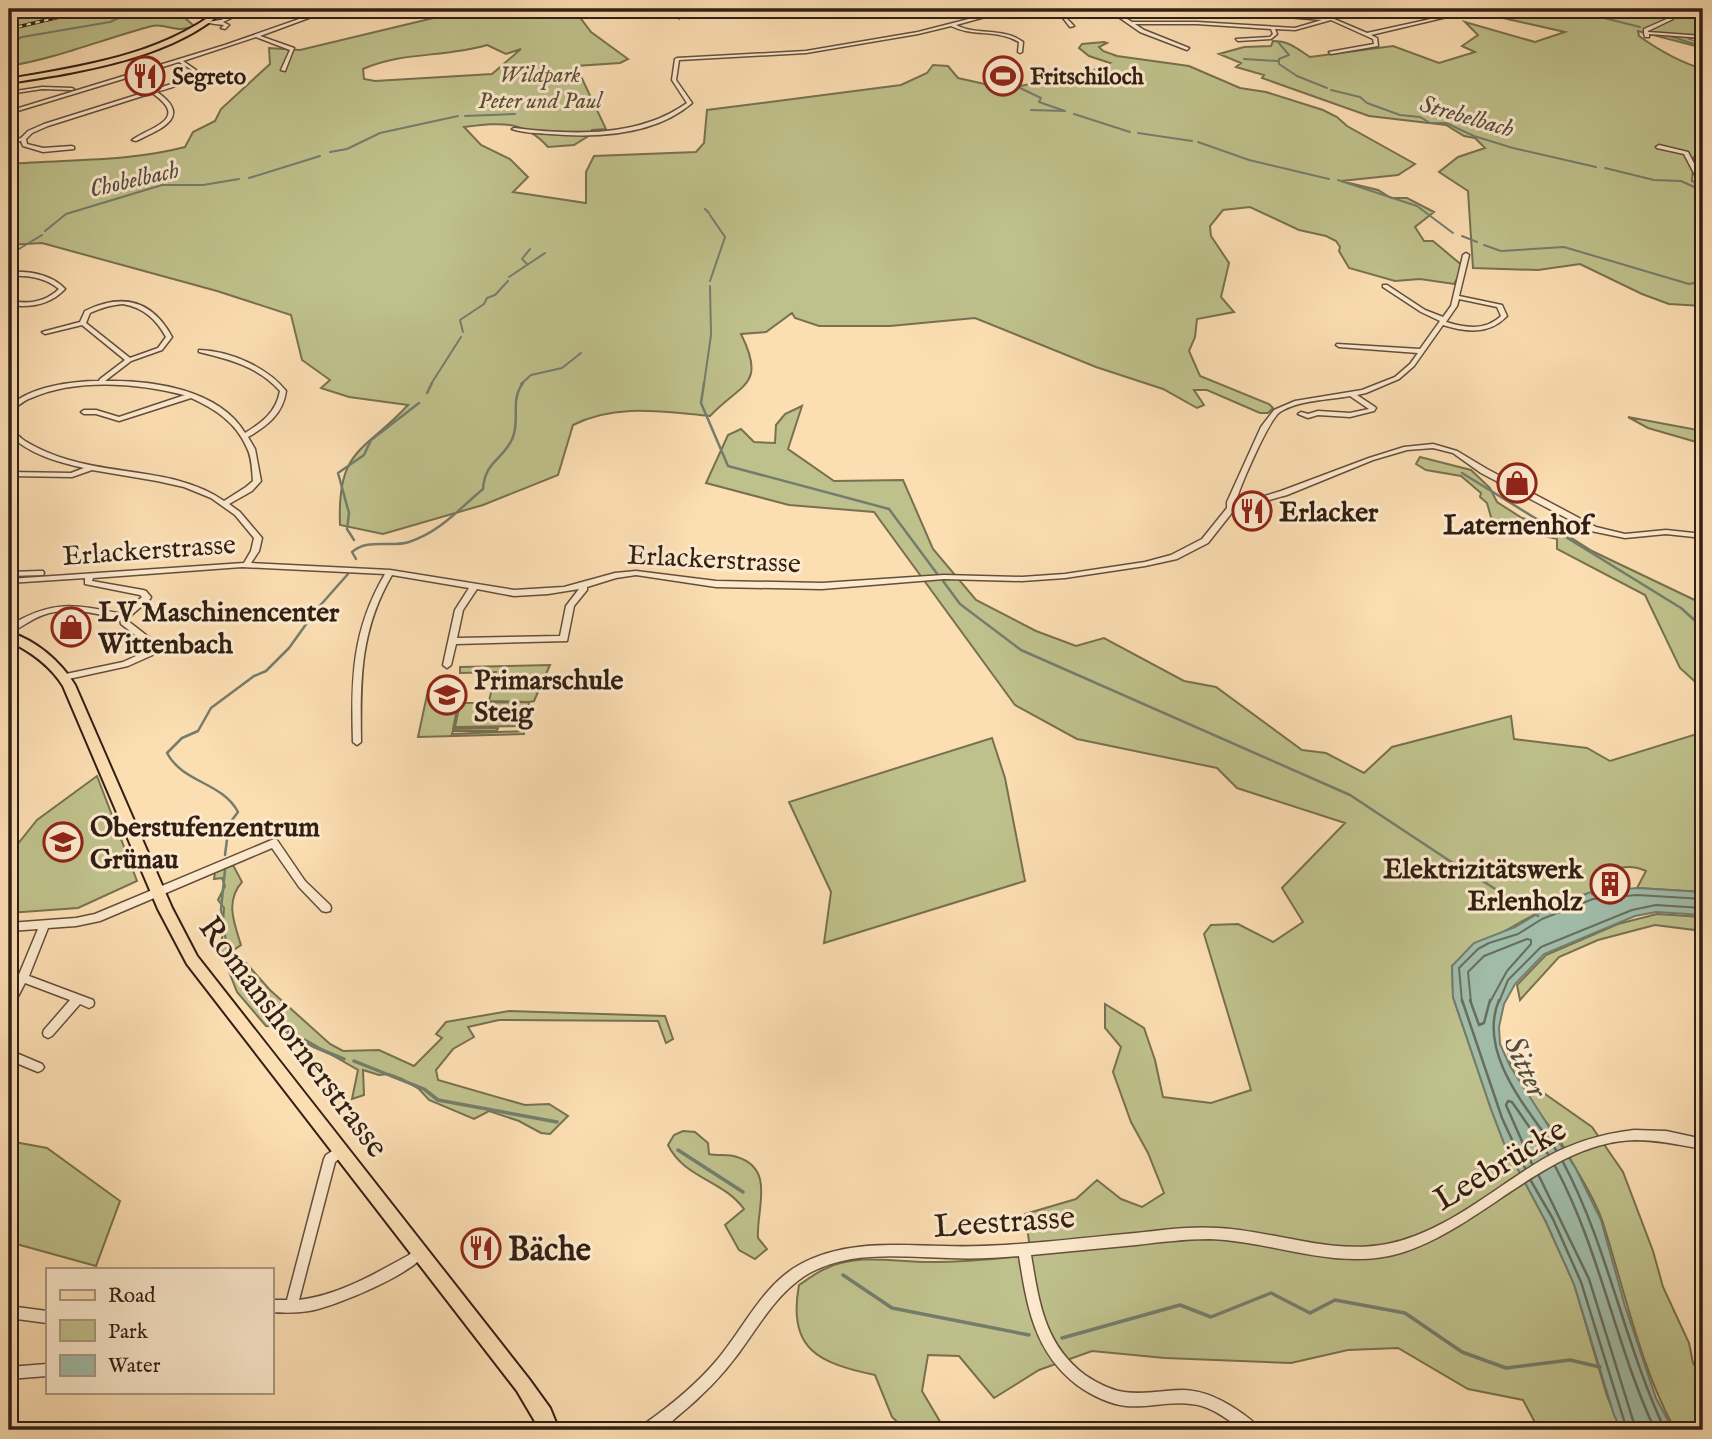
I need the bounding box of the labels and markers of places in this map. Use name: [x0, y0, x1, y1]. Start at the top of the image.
restaurant icon: Segreto: [124, 55, 166, 97]
sports icon: Fritschiloch: [982, 55, 1024, 97]
place label: Segreto: [172, 63, 247, 92]
place label: Fritschiloch: [1030, 63, 1145, 92]
shop icon: Laternenhof: [1496, 462, 1538, 504]
restaurant icon: Erlacker: [1231, 490, 1273, 532]
place label: Erlacker: [1279, 496, 1379, 531]
place label: Laternenhof: [1443, 509, 1596, 544]
place label: LV Maschinencenter Wittenbach: [97, 596, 340, 663]
shop icon: LV Maschinencenter Wittenbach: [50, 606, 92, 648]
place label: Primarschule Steig: [474, 664, 624, 731]
school or university icon: Primarschule Steig: [426, 674, 468, 716]
place label: Oberstufenzentrum Grünau: [90, 811, 320, 878]
school or university icon: Oberstufenzentrum Grünau: [42, 821, 84, 863]
place label: Elektrizitätswerk Erlenholz: [1383, 853, 1584, 920]
building icon: Elektrizitätswerk Erlenholz: [1589, 863, 1631, 905]
restaurant icon: Bäche: [460, 1227, 502, 1269]
place label: Bäche: [508, 1230, 591, 1272]

